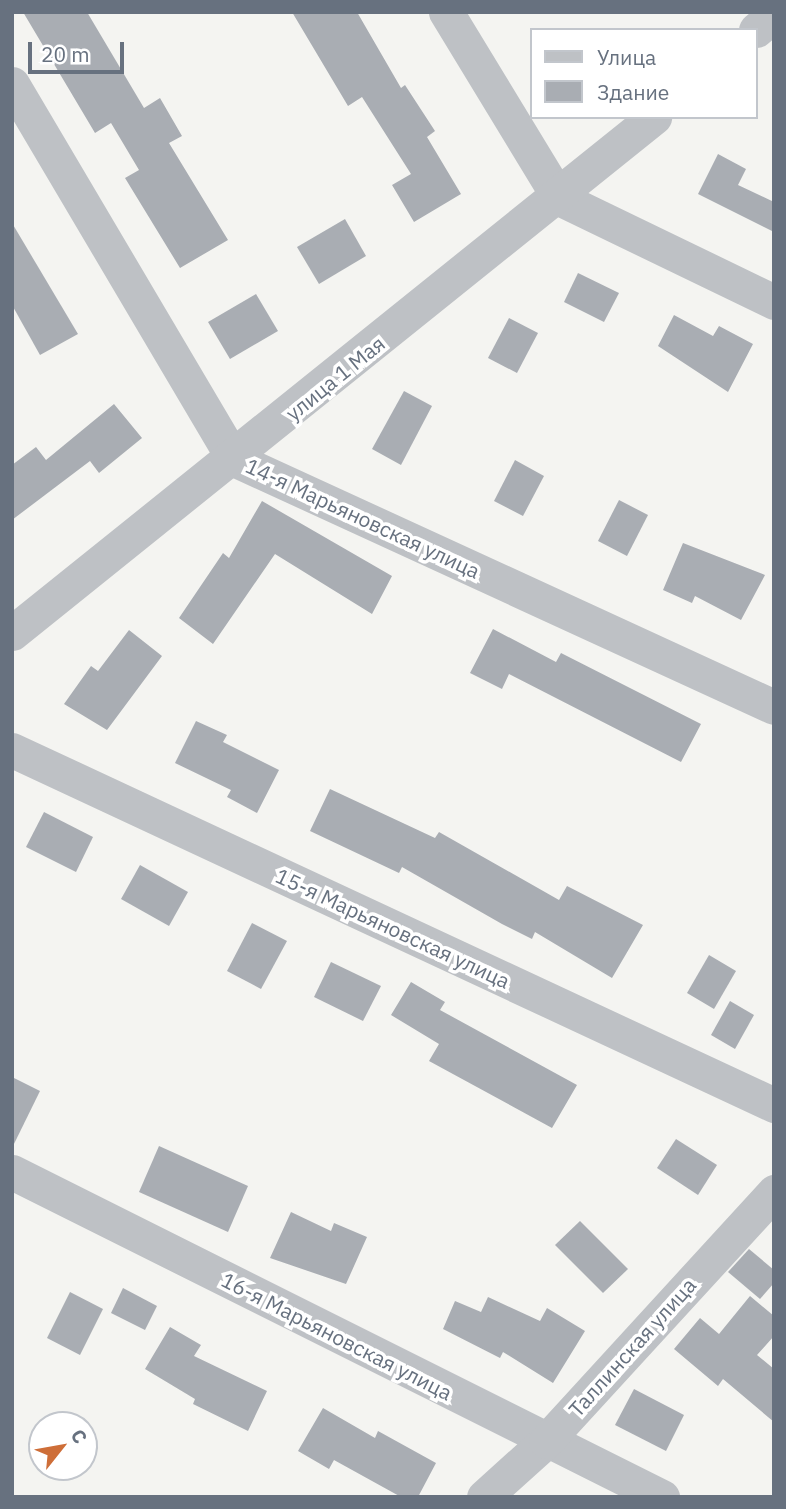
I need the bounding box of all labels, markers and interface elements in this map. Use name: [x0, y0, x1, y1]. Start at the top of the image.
scale bar: [32, 28, 128, 72]
legend: [530, 28, 758, 119]
text: 20 m: [41, 40, 90, 68]
text: Улица: [597, 43, 656, 71]
text: Здание: [597, 78, 669, 106]
street label: улица 1 Мая: [280, 330, 390, 426]
street label: 14-я Марьяновская улица: [242, 453, 484, 583]
street label: 15-я Марьяновская улица: [272, 863, 514, 993]
street label: 16-я Марьяновская улица: [217, 1267, 457, 1405]
street label: Таллинская улица: [563, 1272, 701, 1422]
north arrow: [28, 1411, 98, 1481]
text: С: [66, 1425, 93, 1448]

